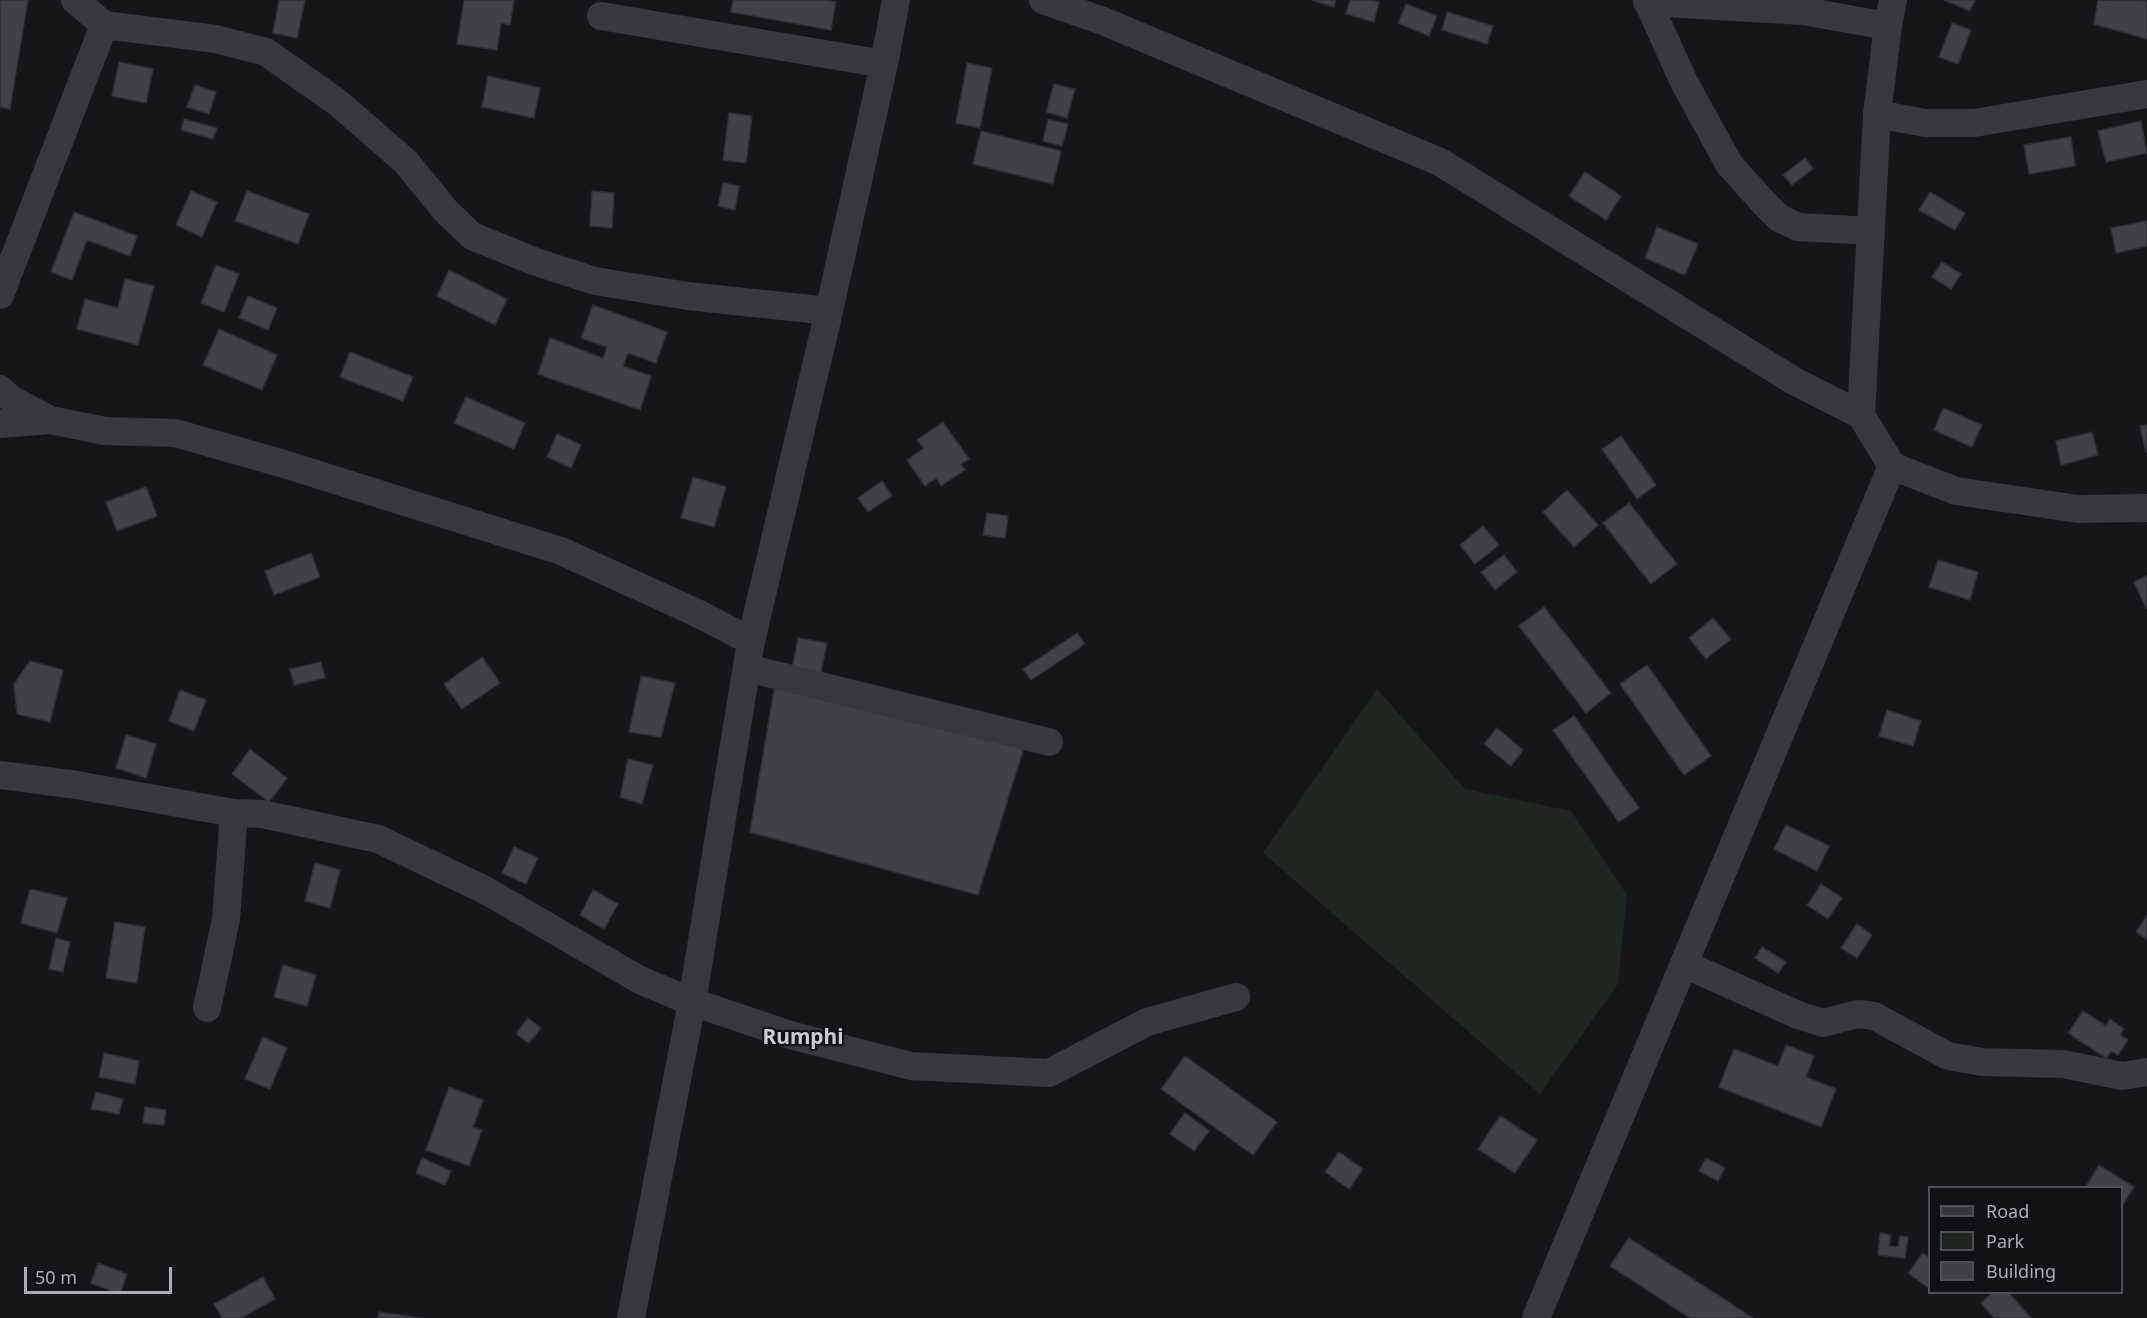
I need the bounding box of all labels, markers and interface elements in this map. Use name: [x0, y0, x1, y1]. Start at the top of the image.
district label: Rumphi: [762, 1025, 844, 1051]
legend: [1928, 1186, 2123, 1294]
text: Road: [1986, 1199, 2029, 1223]
text: Park: [1986, 1229, 2024, 1253]
scale bar: [27, 1255, 176, 1293]
text: Building: [1986, 1259, 2056, 1283]
text: 50 m: [35, 1265, 77, 1289]

